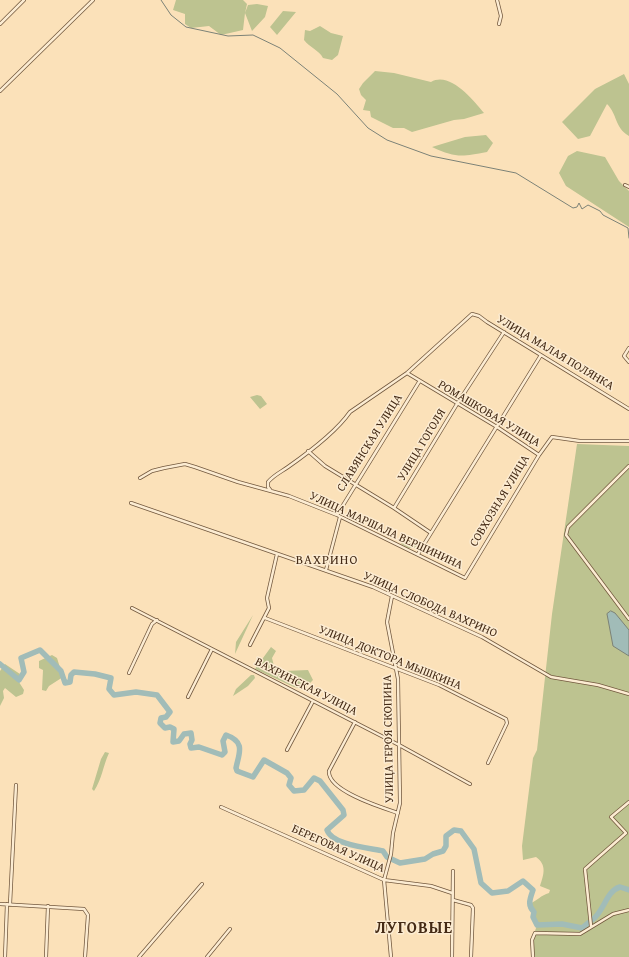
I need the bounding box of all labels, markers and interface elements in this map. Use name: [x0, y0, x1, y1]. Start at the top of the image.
street label: УЛИЦА МАЛАЯ ПОЛЯНКА: [494, 312, 616, 394]
street label: РОМАШКОВАЯ УЛИЦА: [435, 378, 543, 450]
street label: СЛАВЯНСКАЯ УЛИЦА: [334, 392, 406, 494]
street label: УЛИЦА ГОГОЛЯ: [395, 406, 449, 484]
street label: СОВХОЗНАЯ УЛИЦА: [467, 453, 533, 549]
street label: УЛИЦА МАРШАЛА ВЕРШИНИНА: [307, 489, 465, 573]
district label: ВАХРИНО: [296, 553, 358, 569]
street label: УЛИЦА СЛОБОДА ВАХРИНО: [361, 569, 499, 641]
street label: УЛИЦА ДОКТОРА МЫШКИНА: [316, 623, 464, 693]
street label: ВАХРИНСКАЯ УЛИЦА: [252, 655, 360, 719]
street label: УЛИЦА ГЕРОЯ СКОПИНА: [381, 675, 397, 803]
street label: БЕРЕГОВАЯ УЛИЦА: [289, 822, 387, 876]
district label: ЛУГОВЫЕ: [375, 919, 453, 939]

